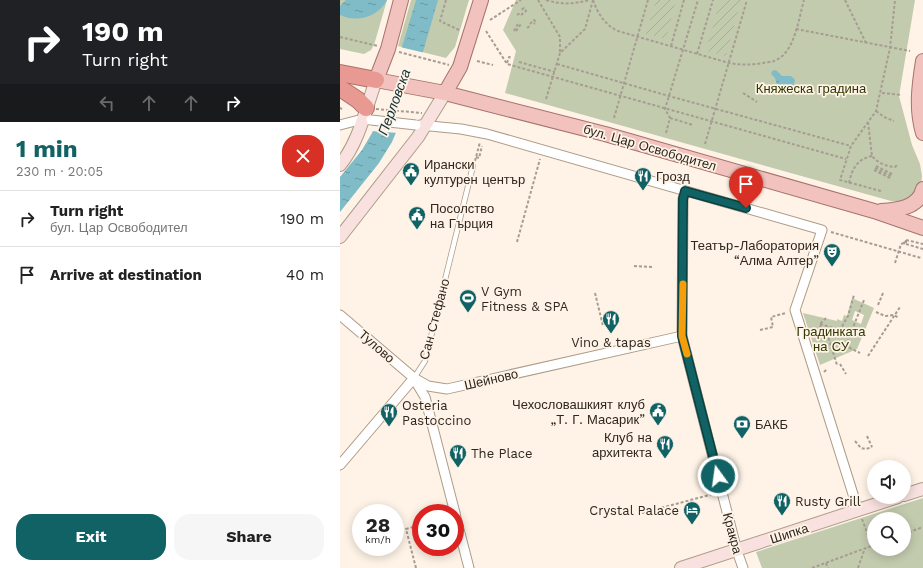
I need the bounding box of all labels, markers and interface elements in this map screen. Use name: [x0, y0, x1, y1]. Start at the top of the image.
text: 190 m: [82, 15, 164, 48]
icon: right: [16, 16, 68, 68]
text: Turn right: [82, 49, 168, 70]
water label: Перловска: [375, 66, 413, 137]
park label: Княжеска градина: [756, 81, 867, 96]
icon: left: [96, 92, 118, 114]
icon: ahead: [138, 92, 160, 114]
icon: ahead: [180, 92, 202, 114]
icon: right: [222, 92, 244, 114]
street label: бул. Цар Освободител: [582, 121, 718, 174]
text: 1 min: [16, 135, 78, 163]
button: close: [282, 135, 324, 177]
place label: Ирански културен център: [424, 157, 525, 187]
public building icon: Ирански културен център: [401, 161, 421, 186]
text: 230 m · 20:05: [16, 164, 103, 179]
restaurant icon: Грозд: [633, 166, 653, 191]
pin: [729, 167, 763, 208]
place label: Грозд: [656, 169, 690, 184]
icon: arrive: [735, 173, 757, 195]
place label: Посолство на Гърция: [430, 201, 494, 231]
text: Turn right: [50, 202, 123, 220]
public building icon: Посолство на Гърция: [407, 205, 427, 230]
icon: right: [16, 208, 38, 230]
text: 190 m: [280, 210, 324, 228]
text: бул. Цар Освободител: [50, 220, 188, 235]
place label: Театър-Лаборатория “Алма Алтер”: [690, 238, 819, 268]
theatre icon: Театър-Лаборатория “Алма Алтер”: [822, 242, 842, 267]
icon: arrive: [16, 264, 38, 286]
text: Arrive at destination: [50, 266, 202, 284]
text: 40 m: [286, 266, 324, 284]
street label: Сан Стефано: [416, 277, 452, 361]
place label: V Gym Fitness & SPA: [481, 284, 569, 314]
sports icon: V Gym Fitness & SPA: [458, 288, 478, 313]
restaurant icon: Vino & tapas: [601, 309, 621, 334]
park label: Градинката на СУ: [797, 324, 866, 354]
street label: Тулово: [356, 327, 398, 366]
place label: Vino & tapas: [571, 335, 651, 350]
street label: Шейново: [463, 366, 520, 393]
place label: Чехословашкият клуб „Т. Г. Масарик”: [512, 397, 645, 427]
place label: Osteria Pastoccino: [402, 398, 471, 428]
public building icon: Чехословашкият клуб „Т. Г. Масарик”: [648, 401, 668, 426]
restaurant icon: Osteria Pastoccino: [379, 402, 399, 427]
bank icon: БАКБ: [732, 414, 752, 439]
place label: БАКБ: [755, 417, 788, 432]
place label: Клуб на архитекта: [592, 430, 653, 460]
restaurant icon: Клуб на архитекта: [655, 434, 675, 459]
restaurant icon: The Place: [448, 443, 468, 468]
place label: The Place: [471, 446, 533, 461]
position arrow: [697, 455, 739, 497]
map controls: [867, 460, 911, 556]
button: sound: [867, 460, 911, 504]
restaurant icon: Rusty Grill: [772, 491, 792, 516]
place label: Rusty Grill: [795, 494, 861, 509]
hotel icon: Crystal Palace: [682, 500, 702, 525]
place label: Crystal Palace: [589, 503, 679, 518]
speed limit sign: 30: [412, 504, 464, 556]
street label: Кракра: [720, 511, 745, 556]
button: search: [867, 512, 911, 556]
text: 28: [366, 513, 390, 537]
button: Exit: [16, 514, 166, 560]
button: Share: [174, 514, 324, 560]
street label: Шипка: [768, 520, 811, 547]
text: km/h: [365, 534, 391, 545]

